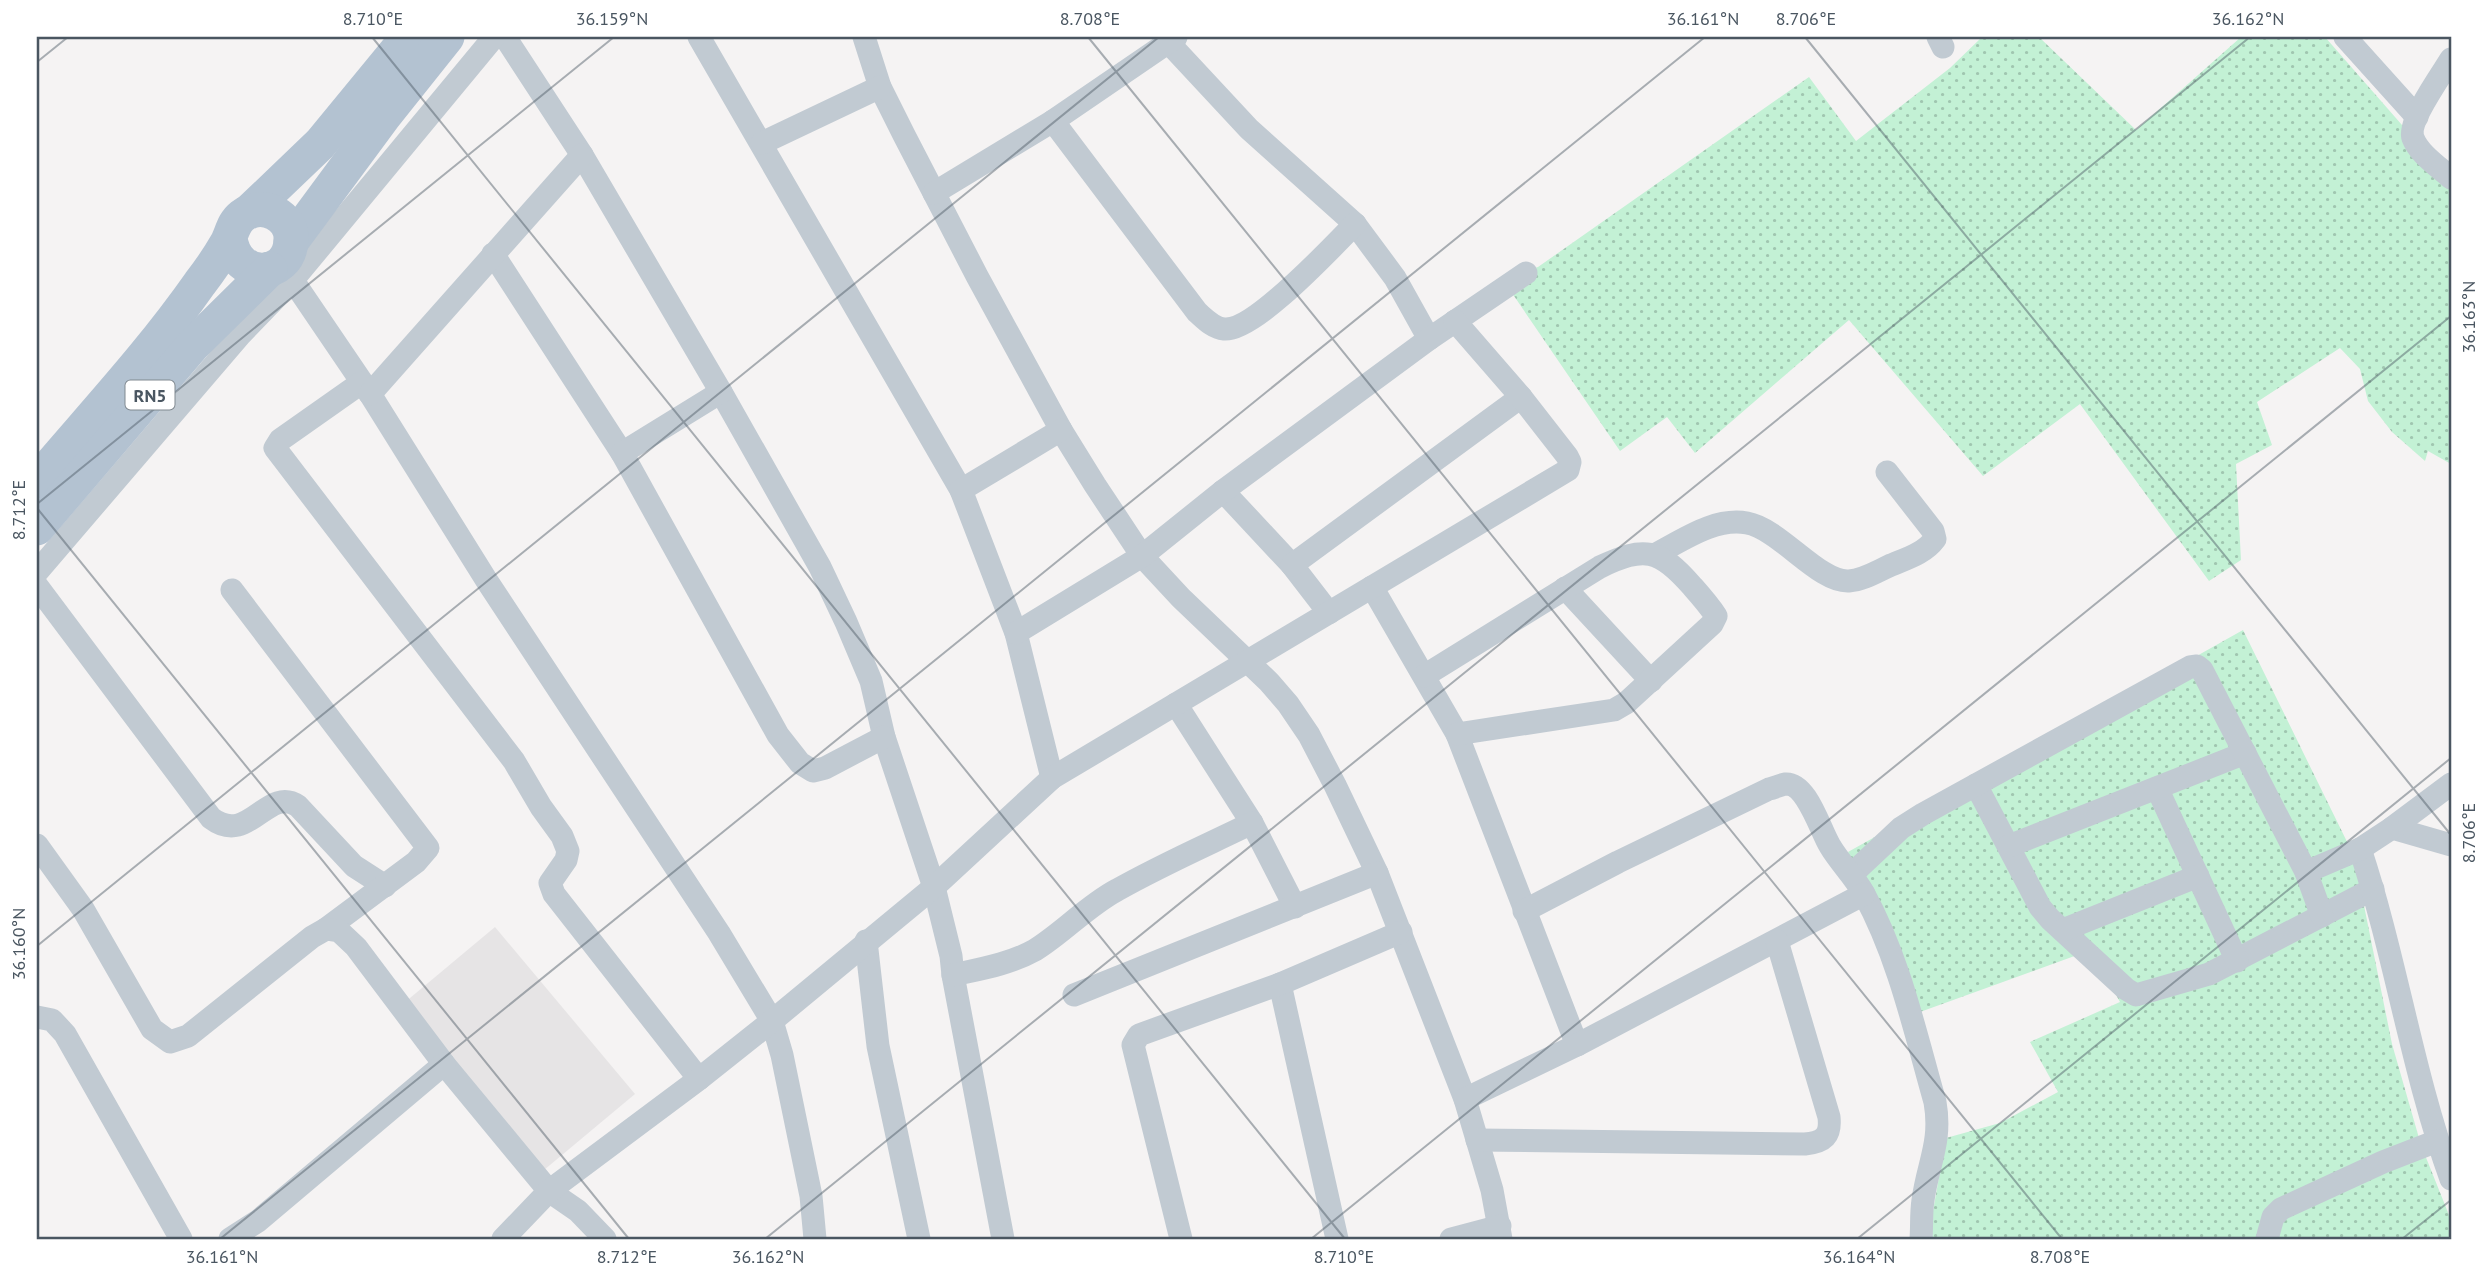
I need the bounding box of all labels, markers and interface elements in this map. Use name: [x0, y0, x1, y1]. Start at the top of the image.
text: 8.710°E: [343, 7, 403, 30]
text: 36.159°N: [576, 7, 648, 30]
text: 8.708°E: [1060, 7, 1120, 30]
text: 36.161°N: [1667, 7, 1739, 30]
text: 8.706°E: [1776, 7, 1836, 30]
text: 36.162°N: [2212, 7, 2284, 30]
text: 36.163°N: [2457, 281, 2480, 353]
road number: RN5: [125, 380, 174, 410]
text: 8.712°E: [7, 480, 30, 540]
text: 8.706°E: [2457, 803, 2480, 863]
text: 36.160°N: [7, 908, 30, 980]
text: 36.161°N: [186, 1245, 258, 1268]
text: 8.712°E: [597, 1245, 657, 1268]
text: 36.162°N: [732, 1245, 804, 1268]
text: 8.710°E: [1314, 1245, 1374, 1268]
text: 36.164°N: [1823, 1245, 1895, 1268]
text: 8.708°E: [2030, 1245, 2090, 1268]

